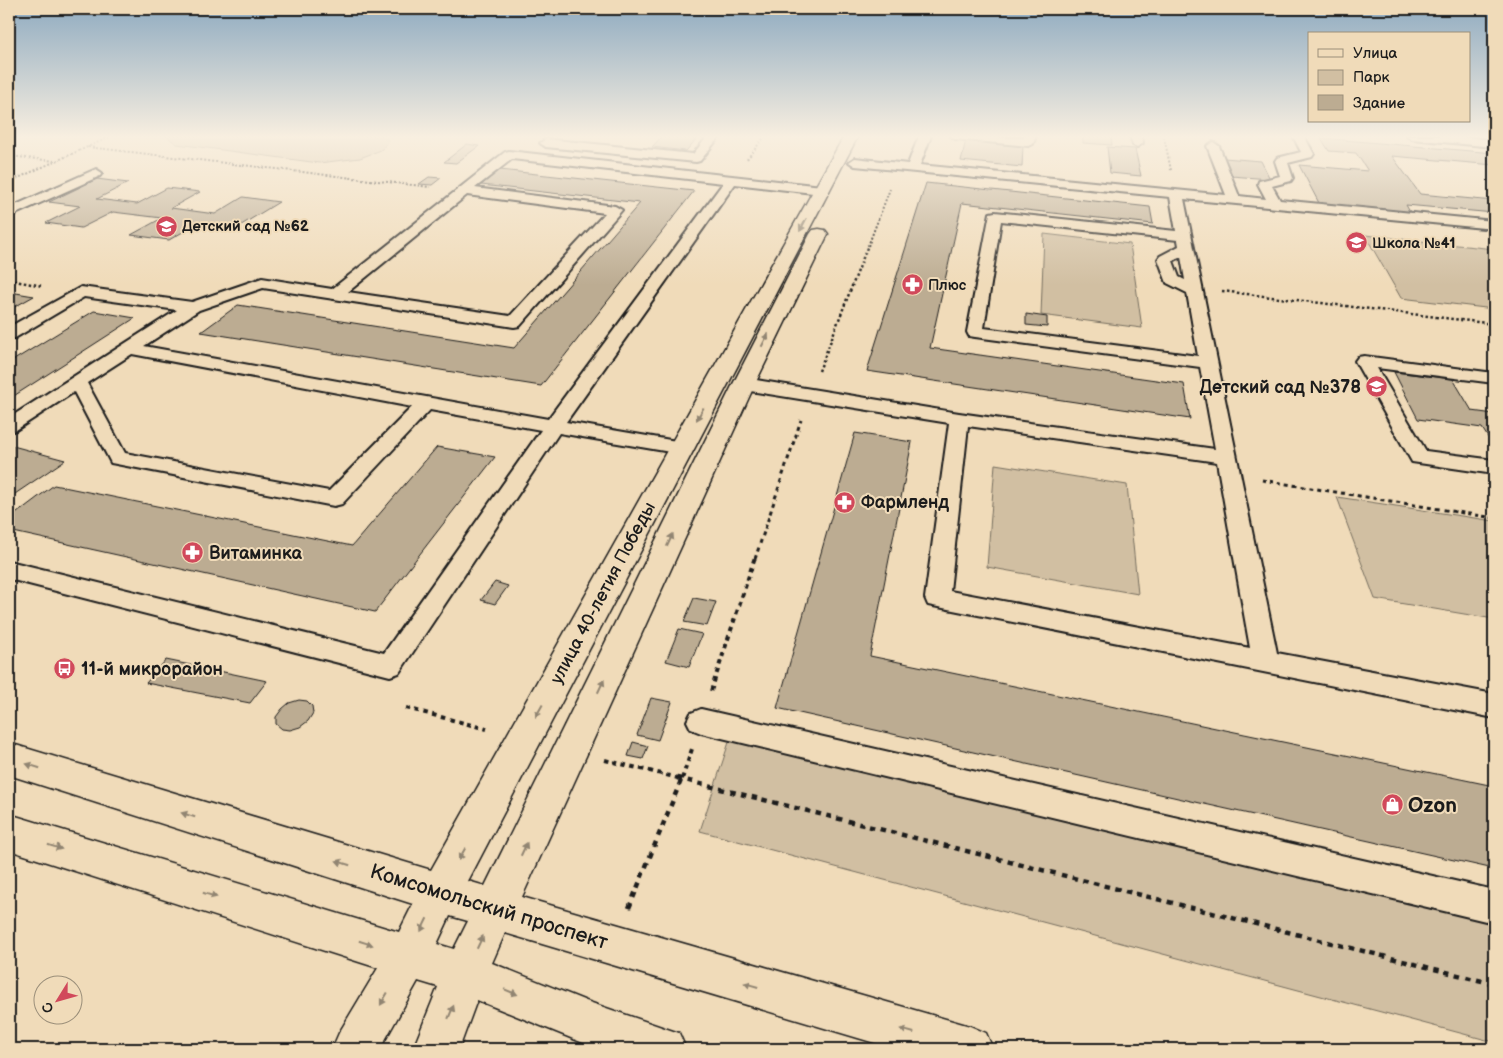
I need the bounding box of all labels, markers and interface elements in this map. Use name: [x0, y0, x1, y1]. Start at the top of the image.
legend: [1308, 32, 1470, 122]
text: Улица: [1353, 44, 1398, 63]
text: Парк: [1353, 68, 1390, 87]
text: Здание: [1353, 94, 1405, 113]
school or university icon: Детский сад №62: [154, 214, 178, 238]
place label: Детский сад №62: [182, 217, 309, 236]
one-way arrow: [799, 218, 807, 233]
school or university icon: Школа №41: [1344, 231, 1368, 255]
place label: Школа №41: [1372, 234, 1456, 253]
pharmacy icon: Плюс: [900, 273, 924, 297]
place label: Плюс: [928, 276, 967, 295]
one-way arrow: [762, 333, 770, 347]
school or university icon: Детский сад №378: [1365, 375, 1389, 399]
place label: Детский сад №378: [1199, 377, 1361, 398]
one-way arrow: [696, 407, 704, 422]
pharmacy icon: Фармленд: [833, 490, 857, 514]
place label: Фармленд: [861, 492, 949, 513]
street label: улица 40-летия Победы: [546, 498, 660, 688]
one-way arrow: [666, 532, 674, 547]
pharmacy icon: Витаминка: [181, 541, 205, 565]
place label: Витаминка: [209, 543, 302, 564]
bus stop icon: 11-й микрорайон: [53, 657, 77, 681]
place label: 11-й микрорайон: [81, 659, 223, 680]
one-way arrow: [596, 679, 605, 694]
one-way arrow: [535, 704, 543, 718]
one-way arrow: [25, 762, 40, 770]
shop icon: Ozon: [1380, 793, 1404, 817]
place label: Ozon: [1408, 793, 1457, 818]
one-way arrow: [181, 810, 196, 818]
one-way arrow: [520, 842, 528, 856]
one-way arrow: [48, 843, 63, 851]
one-way arrow: [457, 847, 466, 860]
one-way arrow: [336, 859, 351, 866]
street label: Комсомольский проспект: [367, 859, 611, 955]
one-way arrow: [203, 892, 218, 900]
one-way arrow: [420, 918, 428, 932]
one-way arrow: [477, 935, 485, 949]
one-way arrow: [358, 940, 373, 948]
north arrow: [32, 976, 82, 1026]
one-way arrow: [743, 981, 758, 989]
one-way arrow: [504, 989, 518, 997]
one-way arrow: [380, 992, 389, 1005]
text: С: [38, 998, 58, 1017]
one-way arrow: [447, 1005, 455, 1019]
one-way arrow: [899, 1026, 914, 1034]

